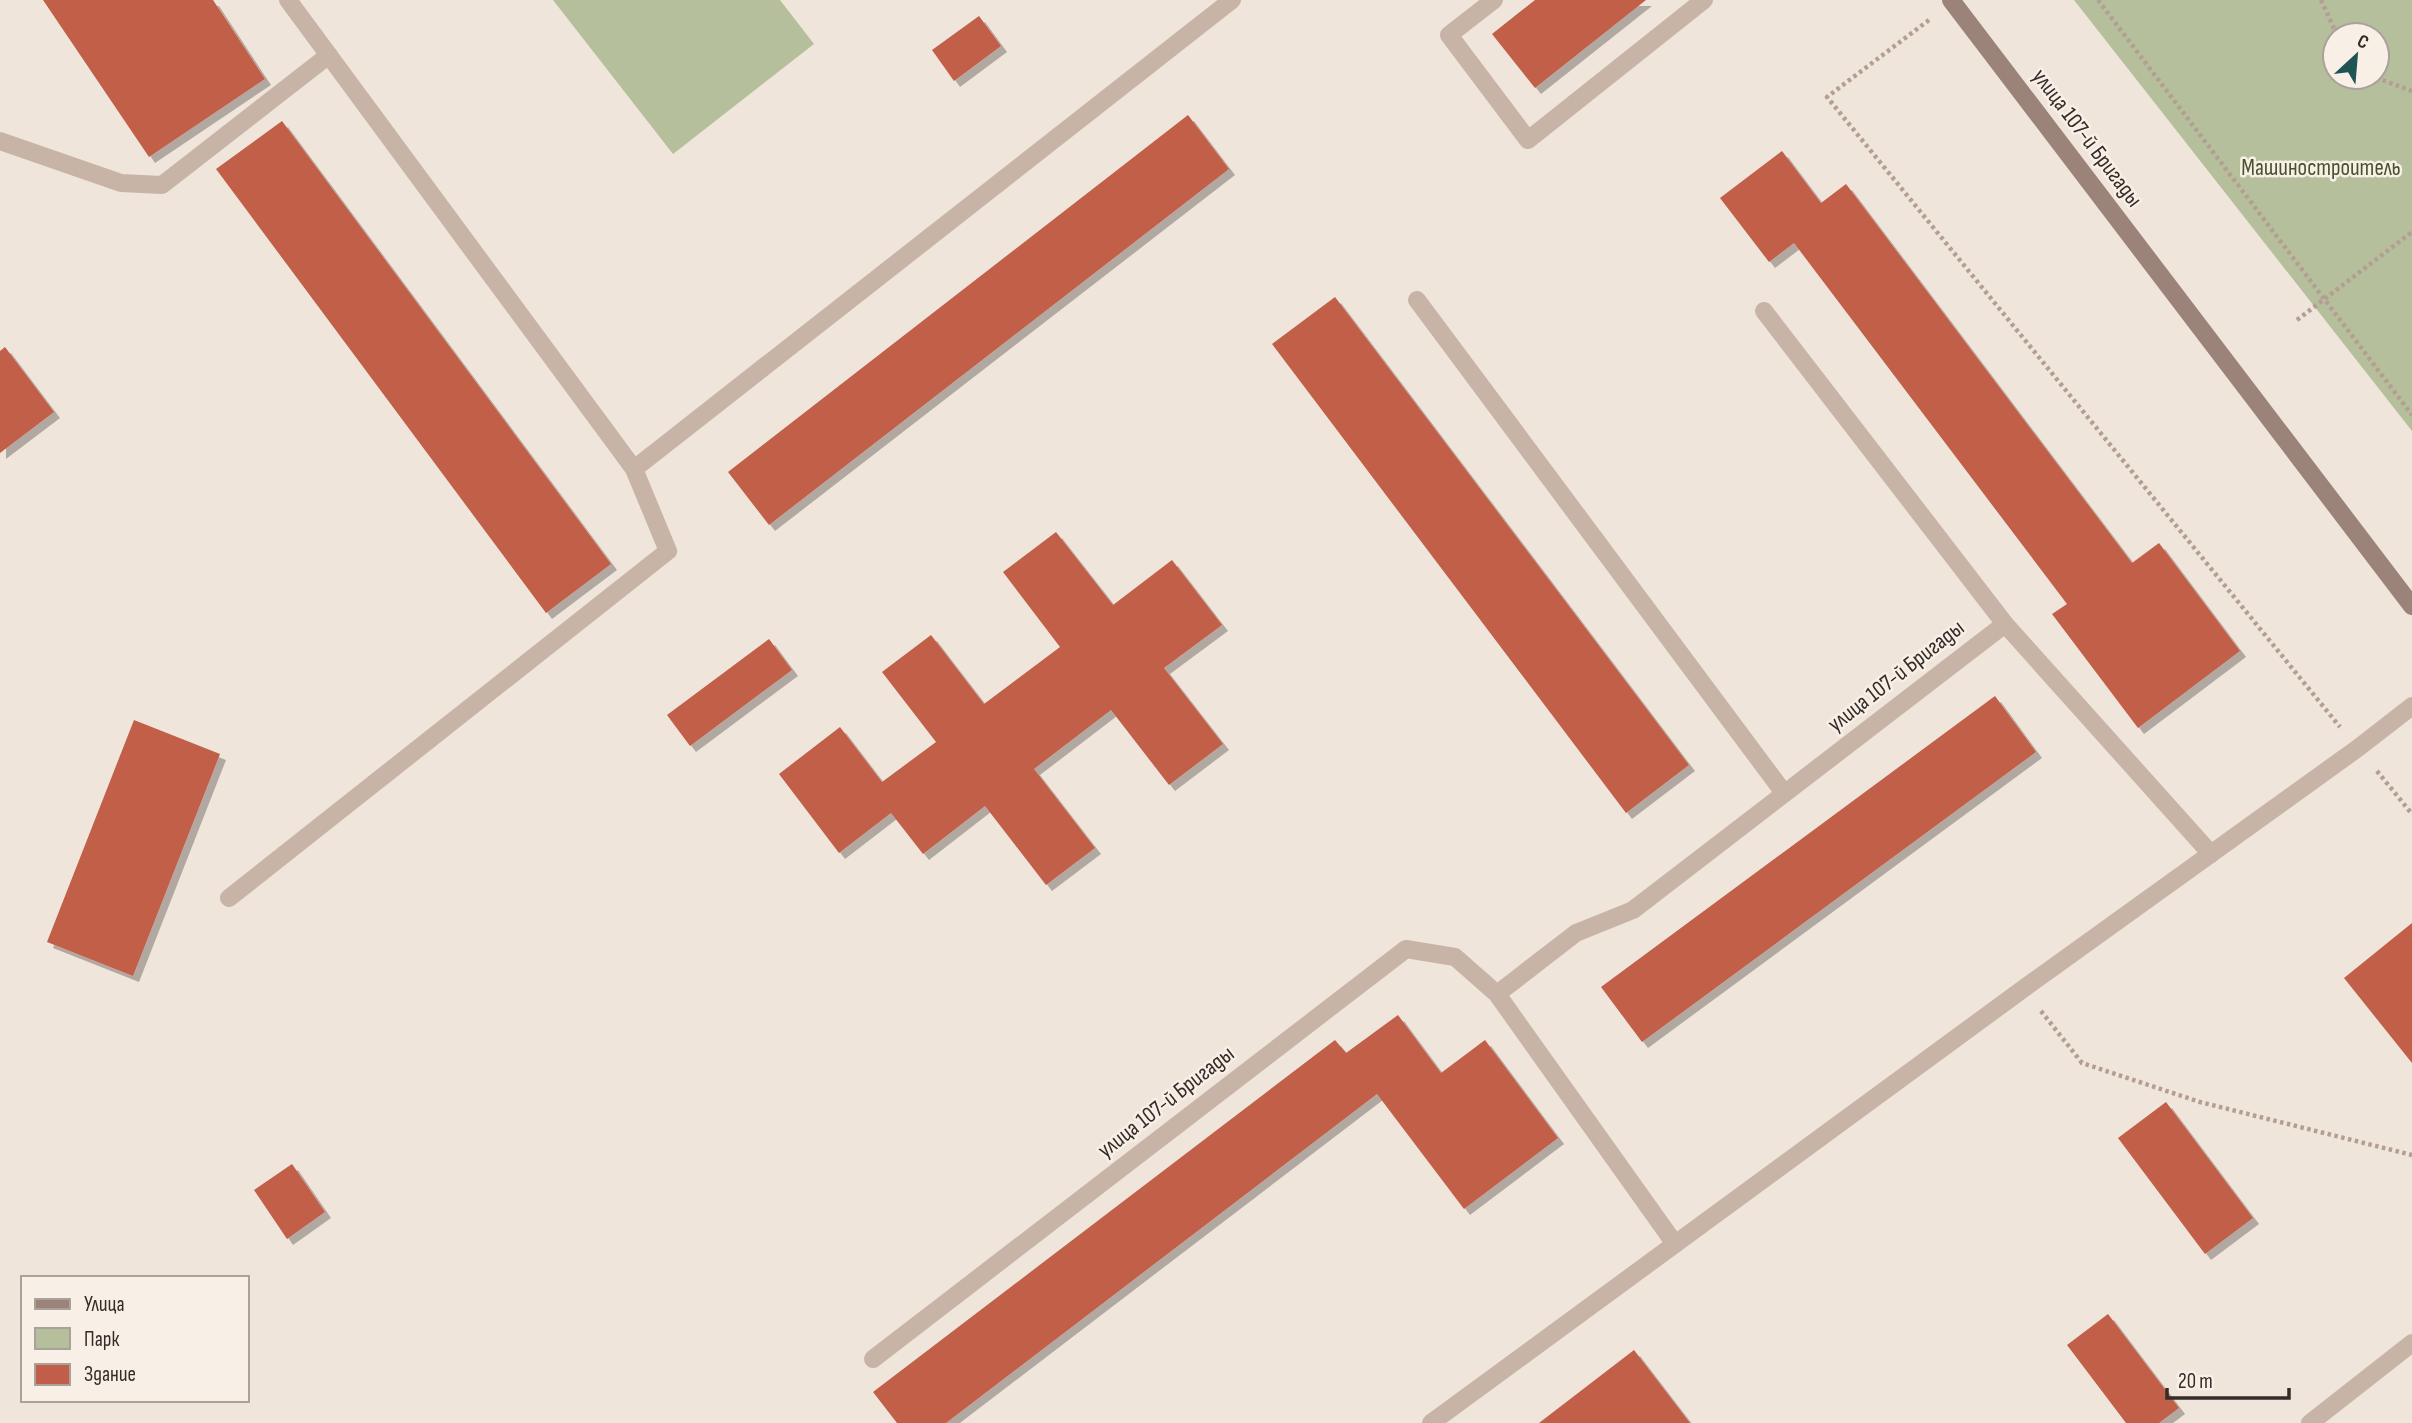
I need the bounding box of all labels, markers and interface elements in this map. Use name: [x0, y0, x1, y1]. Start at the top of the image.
north arrow: [2321, 21, 2391, 91]
text: С: [2353, 30, 2372, 55]
street label: улица 107-й Бригады: [2026, 63, 2148, 213]
park label: Машиностроитель: [2241, 154, 2401, 182]
street label: улица 107-й Бригады: [1822, 614, 1970, 738]
street label: улица 107-й Бригады: [1092, 1040, 1240, 1164]
legend: [21, 1276, 248, 1402]
text: Улица: [84, 1292, 125, 1317]
text: Парк: [84, 1327, 119, 1352]
scale bar: [2167, 1356, 2290, 1400]
text: Здание: [84, 1362, 136, 1387]
text: 20 m: [2178, 1369, 2213, 1394]

